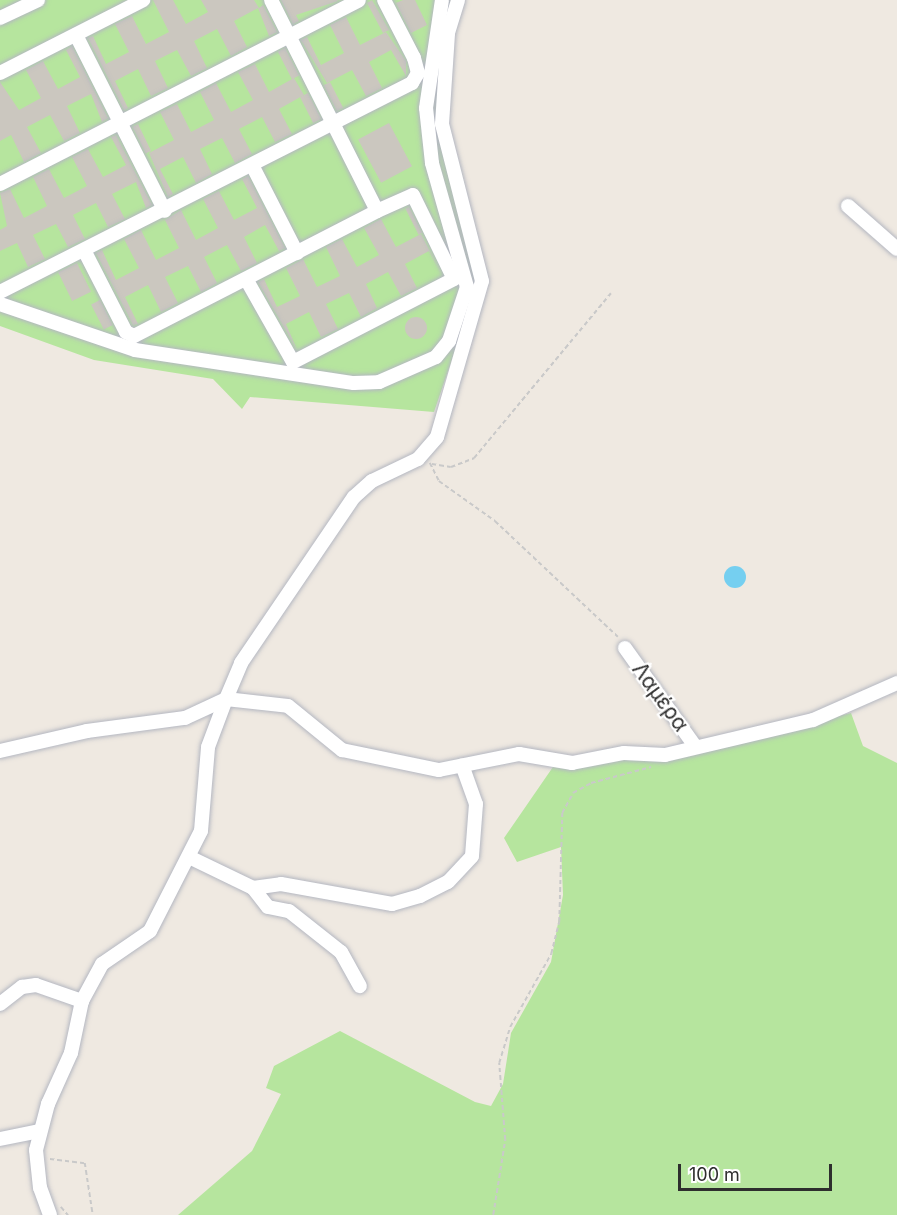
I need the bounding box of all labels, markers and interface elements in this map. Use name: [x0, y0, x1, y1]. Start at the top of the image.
street label: Λαμέρα: [627, 658, 693, 736]
scale bar: [681, 1152, 836, 1190]
text: 100 m: [689, 1164, 740, 1185]

